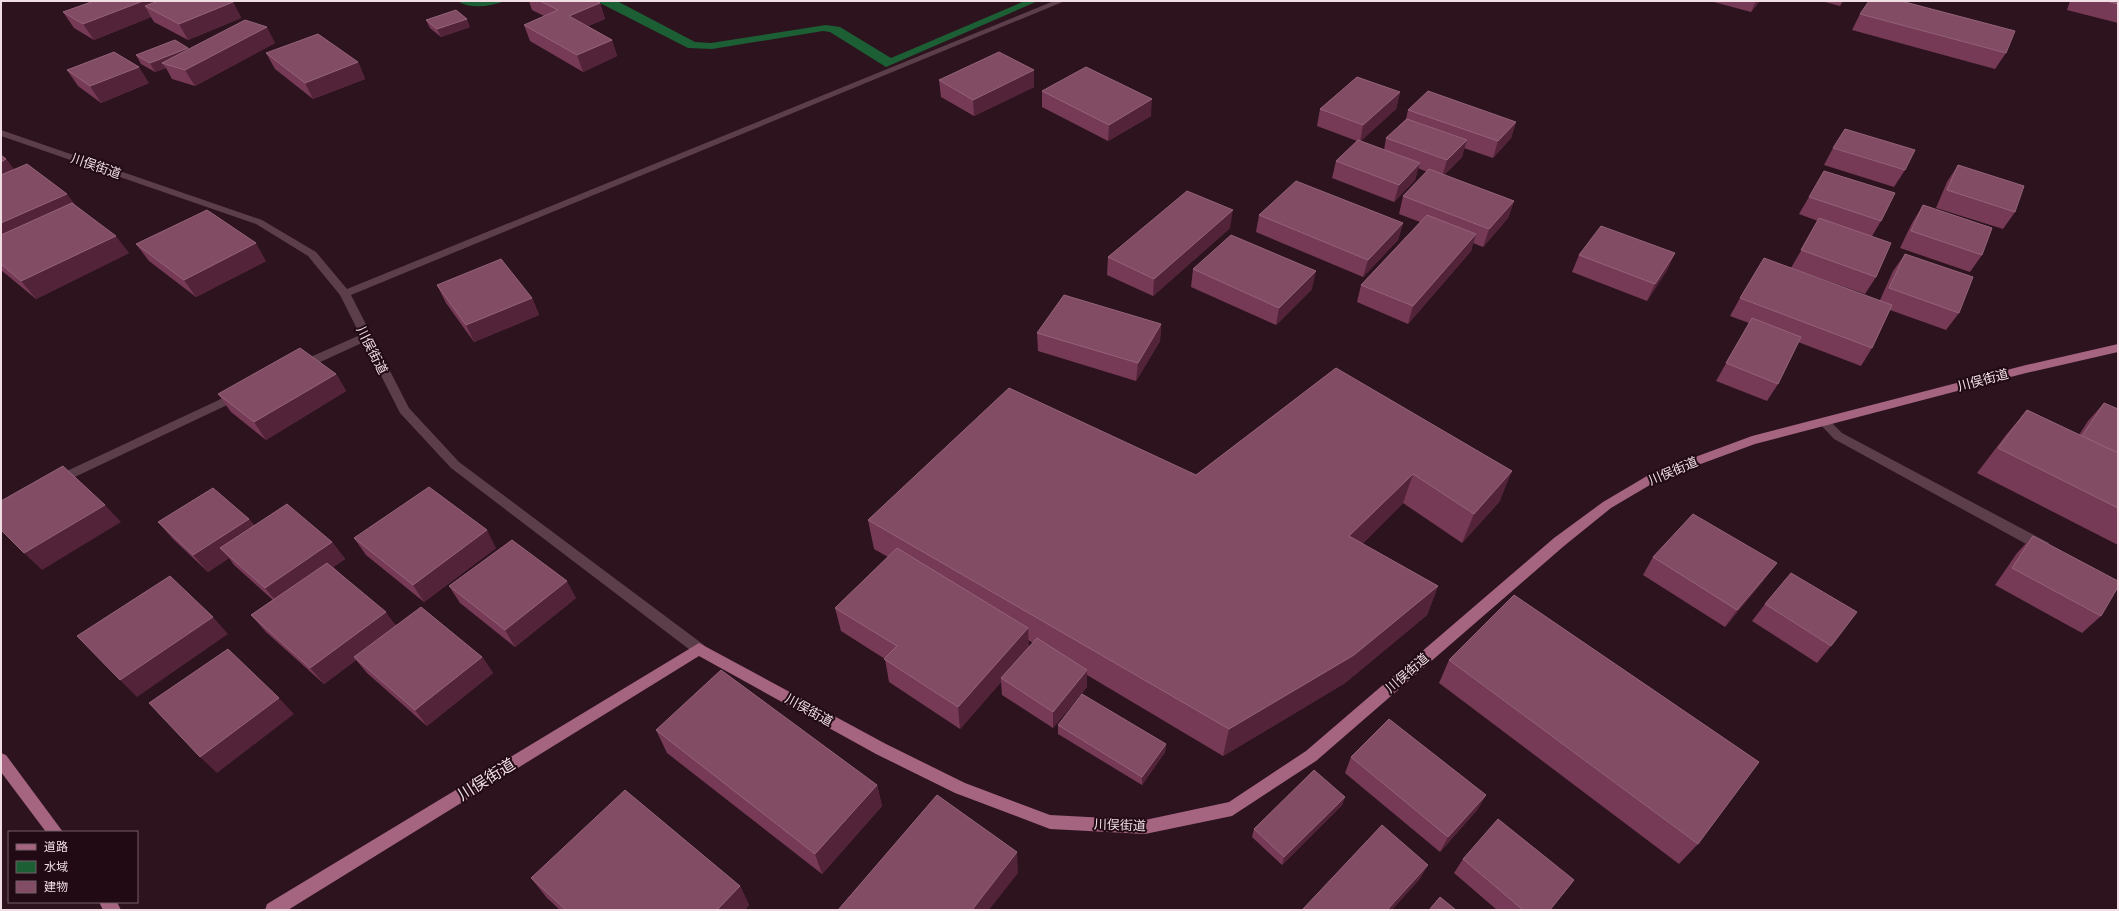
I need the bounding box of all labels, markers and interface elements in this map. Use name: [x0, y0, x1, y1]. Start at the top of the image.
street label: 川俣街道: [69, 149, 123, 183]
street label: 川俣街道: [353, 323, 391, 377]
street label: 川俣街道: [1956, 365, 2010, 395]
street label: 川俣街道: [1646, 453, 1700, 489]
street label: 川俣街道: [1382, 650, 1432, 696]
street label: 川俣街道: [782, 690, 836, 730]
street label: 川俣街道: [453, 753, 519, 805]
street label: 川俣街道: [1094, 816, 1146, 834]
legend: [8, 831, 138, 903]
text: 道路: [44, 839, 68, 855]
text: 水域: [44, 859, 68, 875]
text: 建物: [44, 879, 68, 895]

